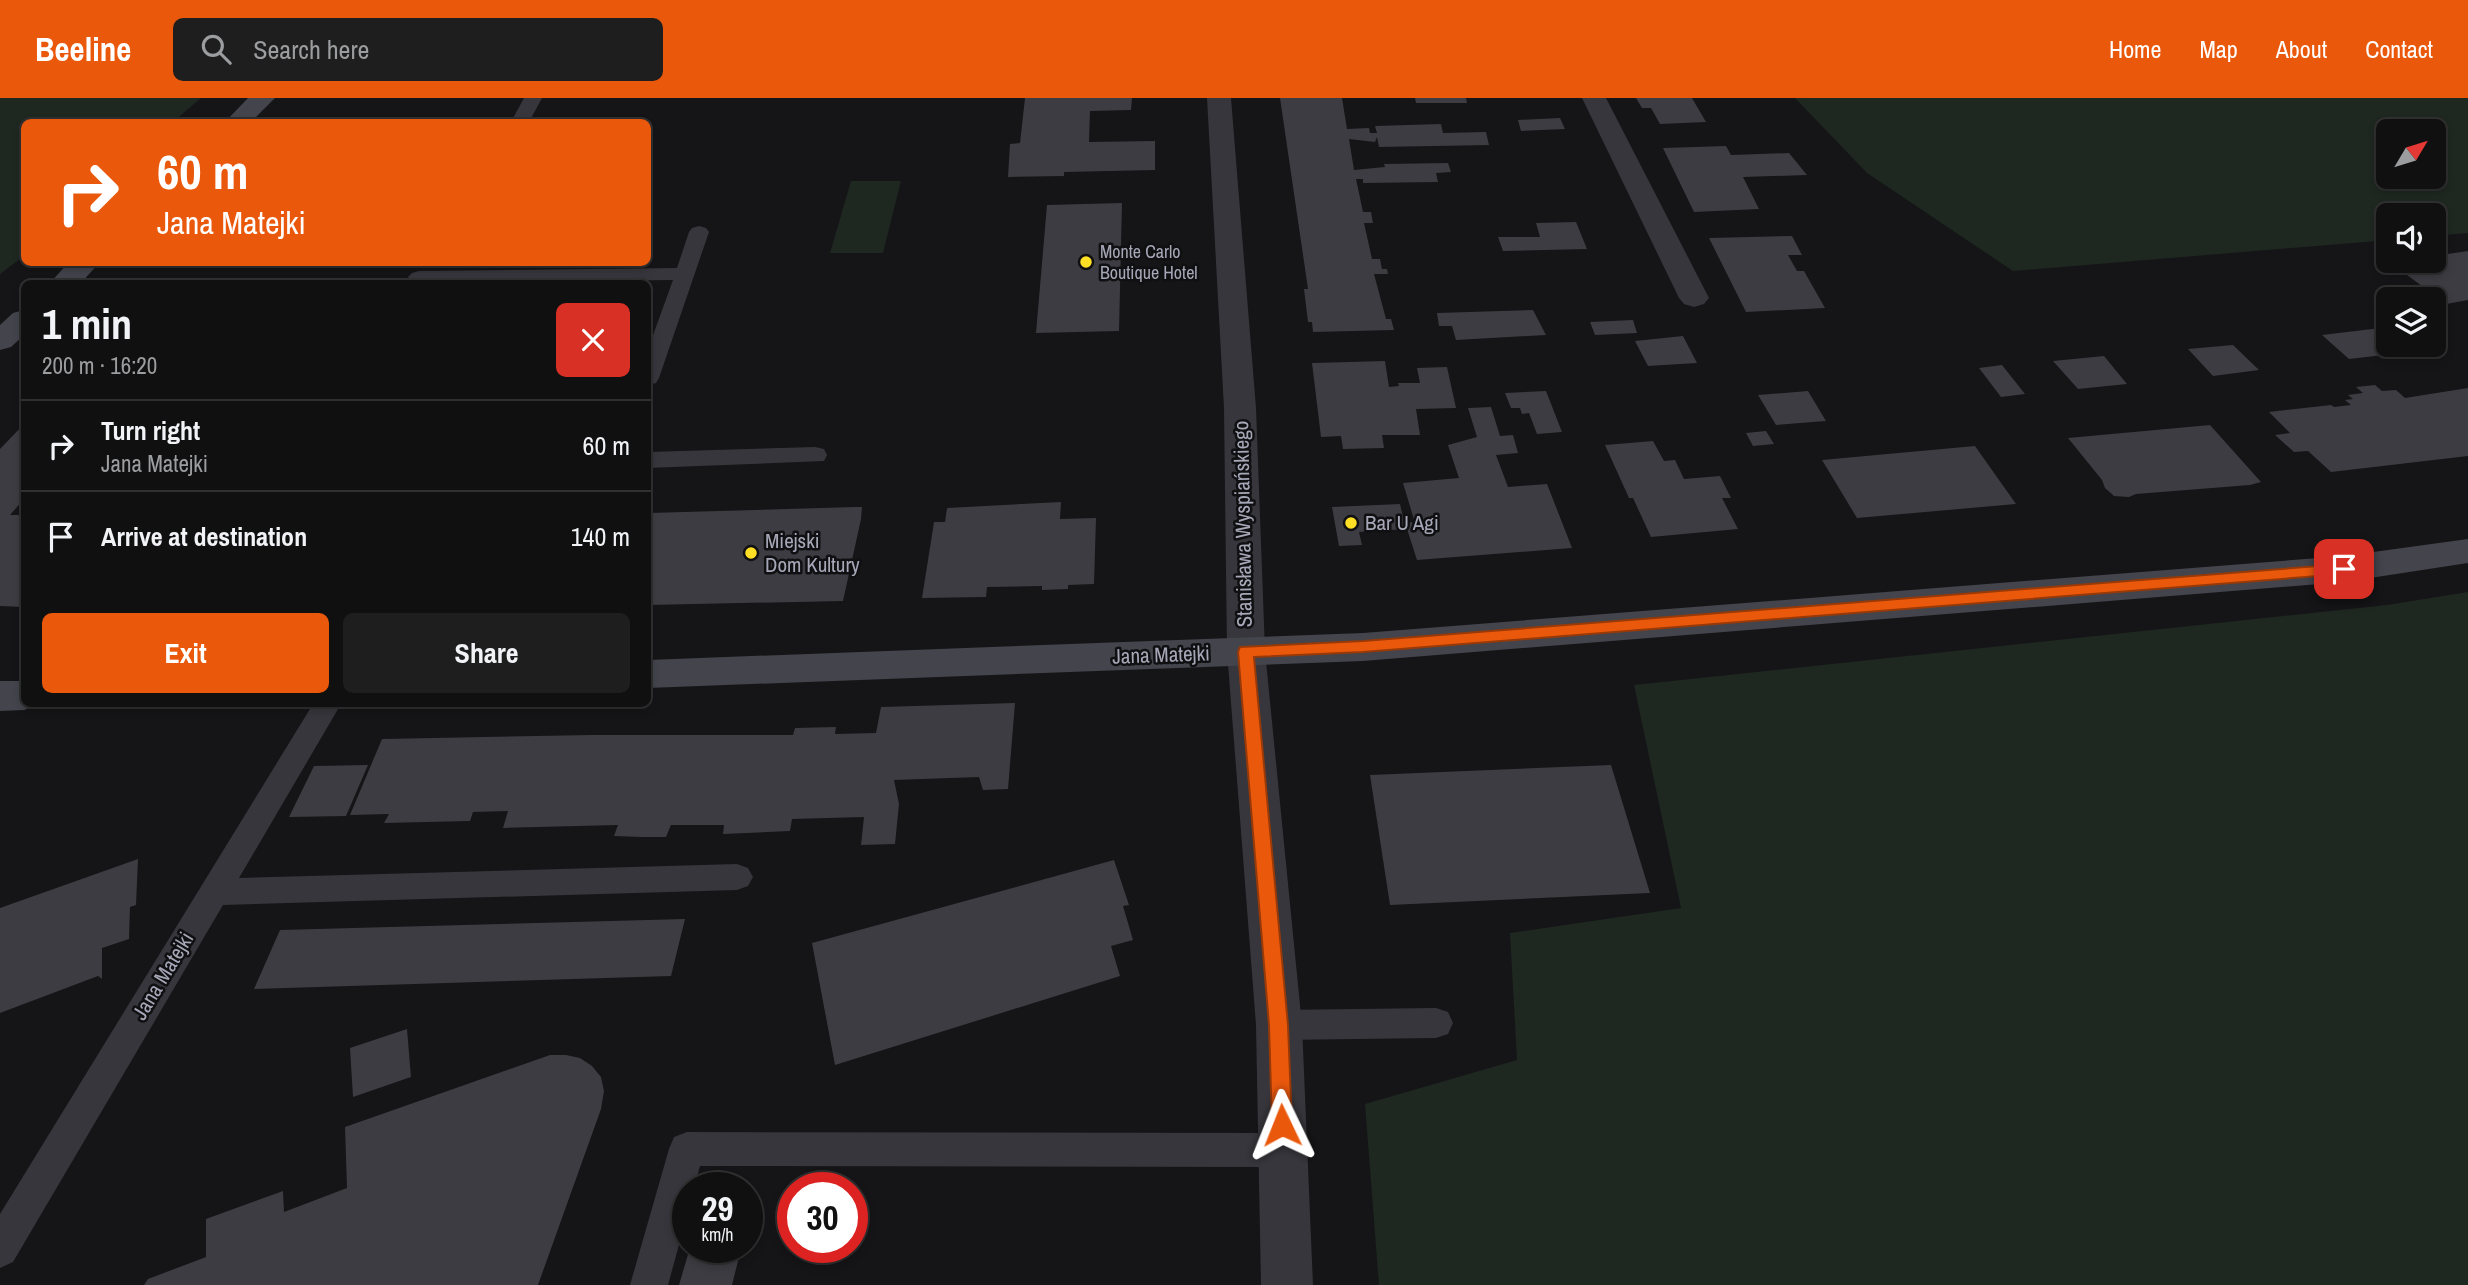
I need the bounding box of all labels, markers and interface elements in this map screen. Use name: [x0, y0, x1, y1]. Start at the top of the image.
search box: [173, 18, 663, 81]
text: Beeline: [35, 27, 131, 71]
icon: search: [197, 30, 235, 68]
text: Search here: [253, 32, 369, 67]
text: Home: [2109, 33, 2161, 65]
text: Map: [2199, 33, 2238, 65]
text: About: [2276, 33, 2327, 65]
text: Contact: [2365, 33, 2433, 65]
north arrow: [2376, 119, 2446, 189]
map controls: [2376, 119, 2446, 357]
text: 60 m: [157, 138, 249, 204]
icon: right: [42, 147, 133, 238]
text: Jana Matejki: [157, 201, 306, 244]
button: sound: [2376, 203, 2446, 273]
place label: Monte Carlo Boutique Hotel: [1100, 239, 1198, 285]
marker: Monte Carlo Boutique Hotel: [1078, 254, 1094, 270]
button: layers: [2376, 287, 2446, 357]
text: 1 min: [42, 296, 132, 352]
button: close: [556, 303, 630, 377]
text: 200 m · 16:20: [42, 350, 157, 381]
text: Turn right: [101, 413, 200, 448]
street label: Stanisława Wyspiańskiego: [1226, 420, 1259, 628]
icon: right: [42, 427, 80, 465]
text: 60 m: [583, 428, 630, 463]
text: Jana Matejki: [101, 448, 208, 479]
place label: Bar U Agi: [1365, 508, 1439, 537]
marker: Bar U Agi: [1343, 515, 1359, 531]
icon: arrive: [42, 518, 80, 556]
text: Arrive at destination: [101, 519, 307, 554]
text: 140 m: [571, 519, 630, 554]
place label: Miejski Dom Kultury: [765, 526, 860, 579]
pin: [2314, 539, 2374, 599]
marker: Miejski Dom Kultury: [743, 545, 759, 561]
icon: arrive: [2325, 550, 2363, 588]
button: Exit: [42, 613, 329, 693]
button: Share: [343, 613, 630, 693]
street label: Jana Matejki: [1112, 638, 1210, 671]
street label: Jana Matejki: [125, 926, 200, 1025]
position arrow: [1245, 1088, 1319, 1162]
speed limit sign: 30: [777, 1172, 868, 1263]
text: 29: [702, 1185, 733, 1232]
text: km/h: [702, 1222, 734, 1247]

